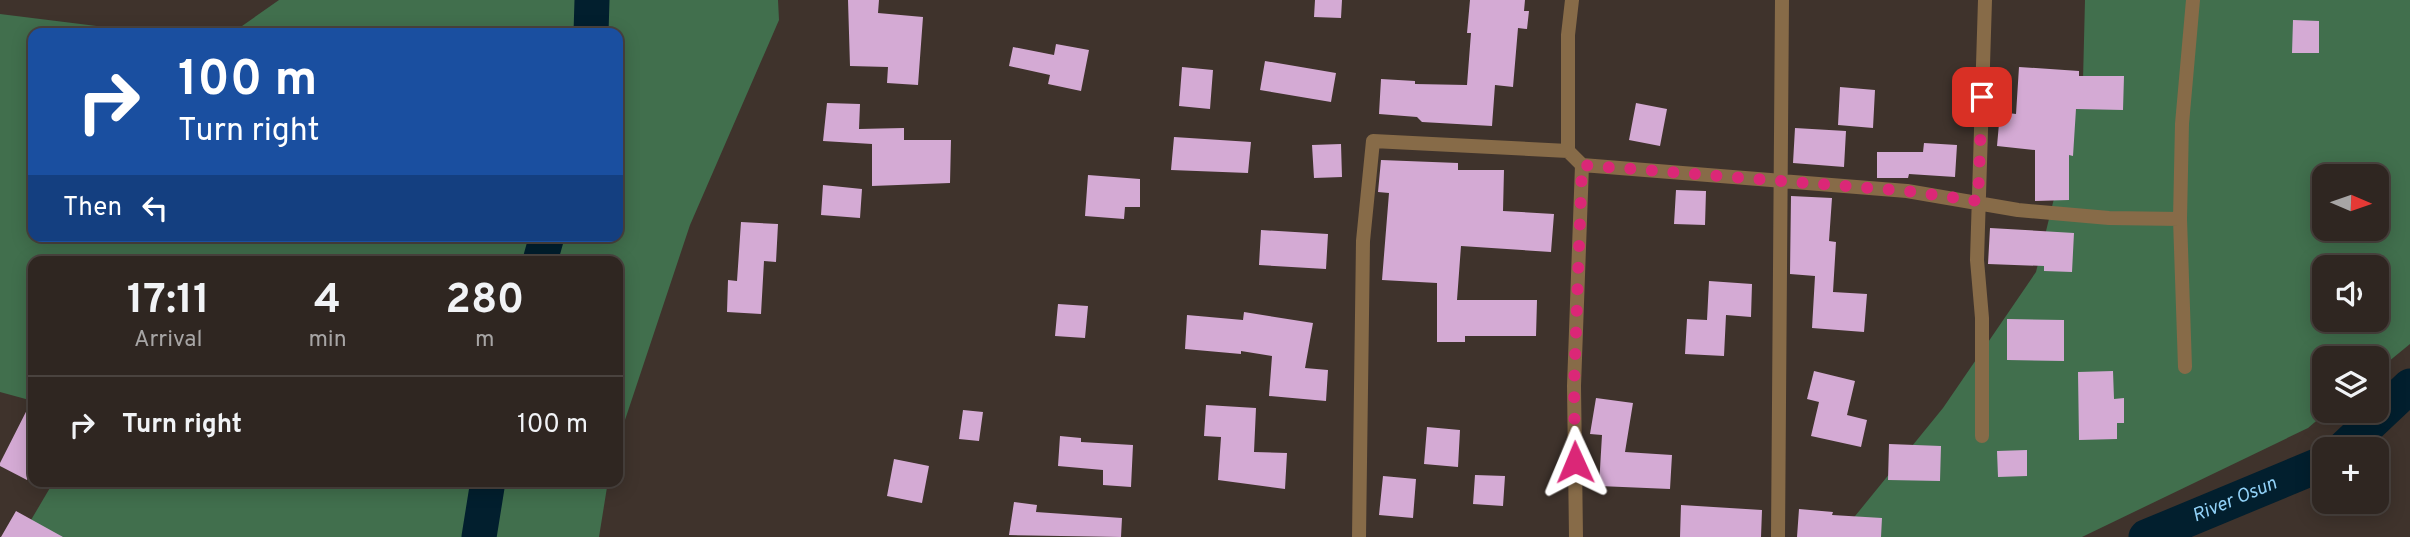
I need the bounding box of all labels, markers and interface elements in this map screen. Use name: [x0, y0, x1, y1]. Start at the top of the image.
text: 100 m: [178, 51, 317, 113]
icon: right: [63, 56, 154, 147]
pin: [1952, 67, 2012, 127]
icon: arrive: [1963, 78, 2001, 116]
text: Turn right: [178, 112, 320, 152]
north arrow: [2312, 164, 2389, 242]
map controls: [2312, 164, 2389, 514]
icon: left: [136, 189, 174, 227]
text: Then: [63, 192, 122, 225]
button: sound: [2312, 255, 2389, 332]
text: 17:11: [127, 275, 210, 328]
text: 4: [314, 275, 341, 328]
text: 280: [445, 275, 524, 328]
text: Arrival: [134, 326, 202, 355]
text: min: [308, 326, 347, 355]
text: m: [475, 326, 495, 355]
button: layers: [2312, 346, 2389, 423]
icon: right: [63, 406, 101, 444]
text: Turn right: [122, 409, 242, 442]
text: 100 m: [517, 409, 588, 442]
position arrow: [1538, 425, 1612, 499]
button: +: [2312, 437, 2389, 514]
water label: River Osun: [2189, 472, 2281, 528]

